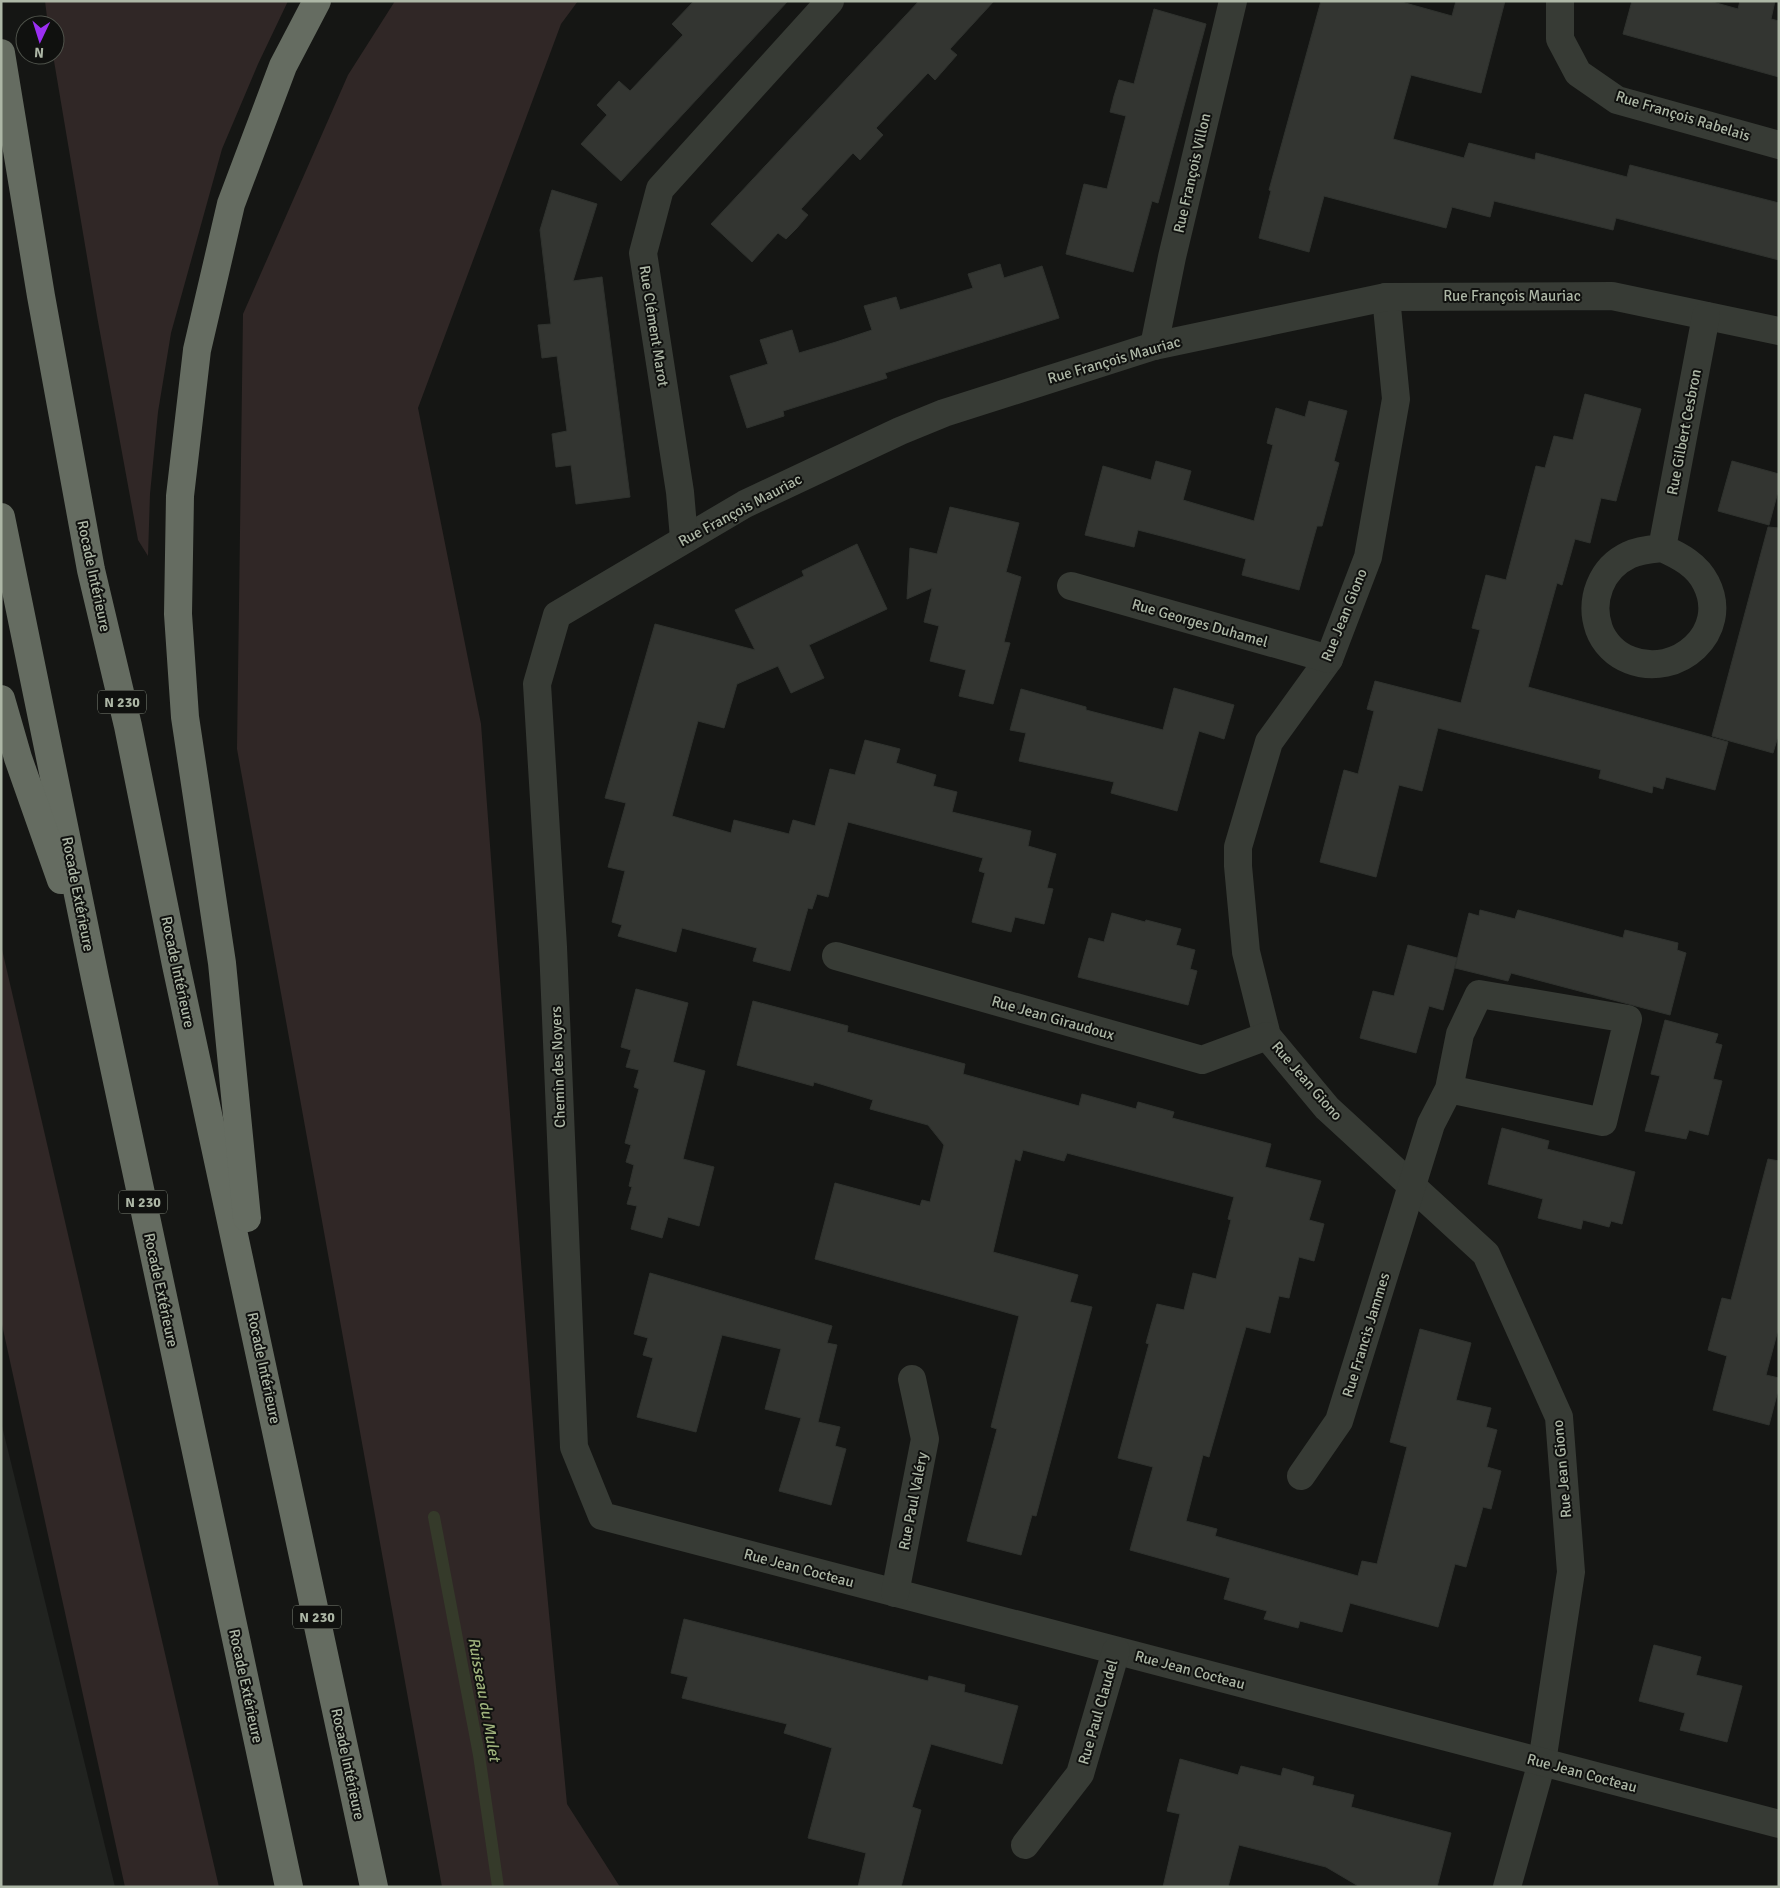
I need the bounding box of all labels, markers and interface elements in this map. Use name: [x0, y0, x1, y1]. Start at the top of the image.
north arrow: [15, 15, 65, 65]
text: N: [34, 44, 45, 61]
street label: Rue François Rabelais: [1614, 87, 1753, 145]
street label: Rue François Villon: [1169, 111, 1215, 235]
street label: Rue Clément Marot: [636, 264, 672, 388]
street label: Rue François Mauriac: [1443, 287, 1581, 305]
street label: Rue François Mauriac: [1045, 332, 1183, 388]
street label: Rue Gilbert Cesbron: [1663, 368, 1705, 496]
street label: Rue François Mauriac: [675, 470, 805, 550]
street label: Rocade Intérieure: [73, 519, 115, 633]
street label: Rue Jean Giono: [1317, 566, 1371, 664]
street label: Rue Georges Duhamel: [1130, 595, 1270, 651]
road number: N 230: [98, 690, 146, 714]
street label: Rocade Extérieure: [58, 835, 98, 953]
street label: Rocade Intérieure: [157, 915, 199, 1029]
street label: Rue Jean Giraudoux: [990, 992, 1116, 1044]
street label: Chemin des Noyers: [547, 1005, 569, 1128]
street label: Rue Jean Giono: [1268, 1038, 1346, 1124]
road number: N 230: [119, 1190, 167, 1214]
street label: Rocade Extérieure: [140, 1231, 182, 1349]
street label: Rue Francis Jammes: [1338, 1270, 1394, 1400]
street label: Rocade Intérieure: [243, 1311, 285, 1425]
street label: Rue Jean Giono: [1549, 1419, 1575, 1519]
street label: Rue Paul Valéry: [895, 1450, 931, 1552]
street label: Rue Jean Cocteau: [742, 1545, 856, 1591]
road number: N 230: [293, 1605, 341, 1628]
street label: Rocade Extérieure: [225, 1627, 267, 1745]
water label: Ruisseau du Mulet: [463, 1636, 505, 1765]
street label: Rue Jean Cocteau: [1133, 1647, 1247, 1693]
street label: Rue Paul Claudel: [1074, 1657, 1122, 1767]
street label: Rocade Intérieure: [327, 1707, 369, 1821]
street label: Rue Jean Cocteau: [1525, 1750, 1639, 1796]

